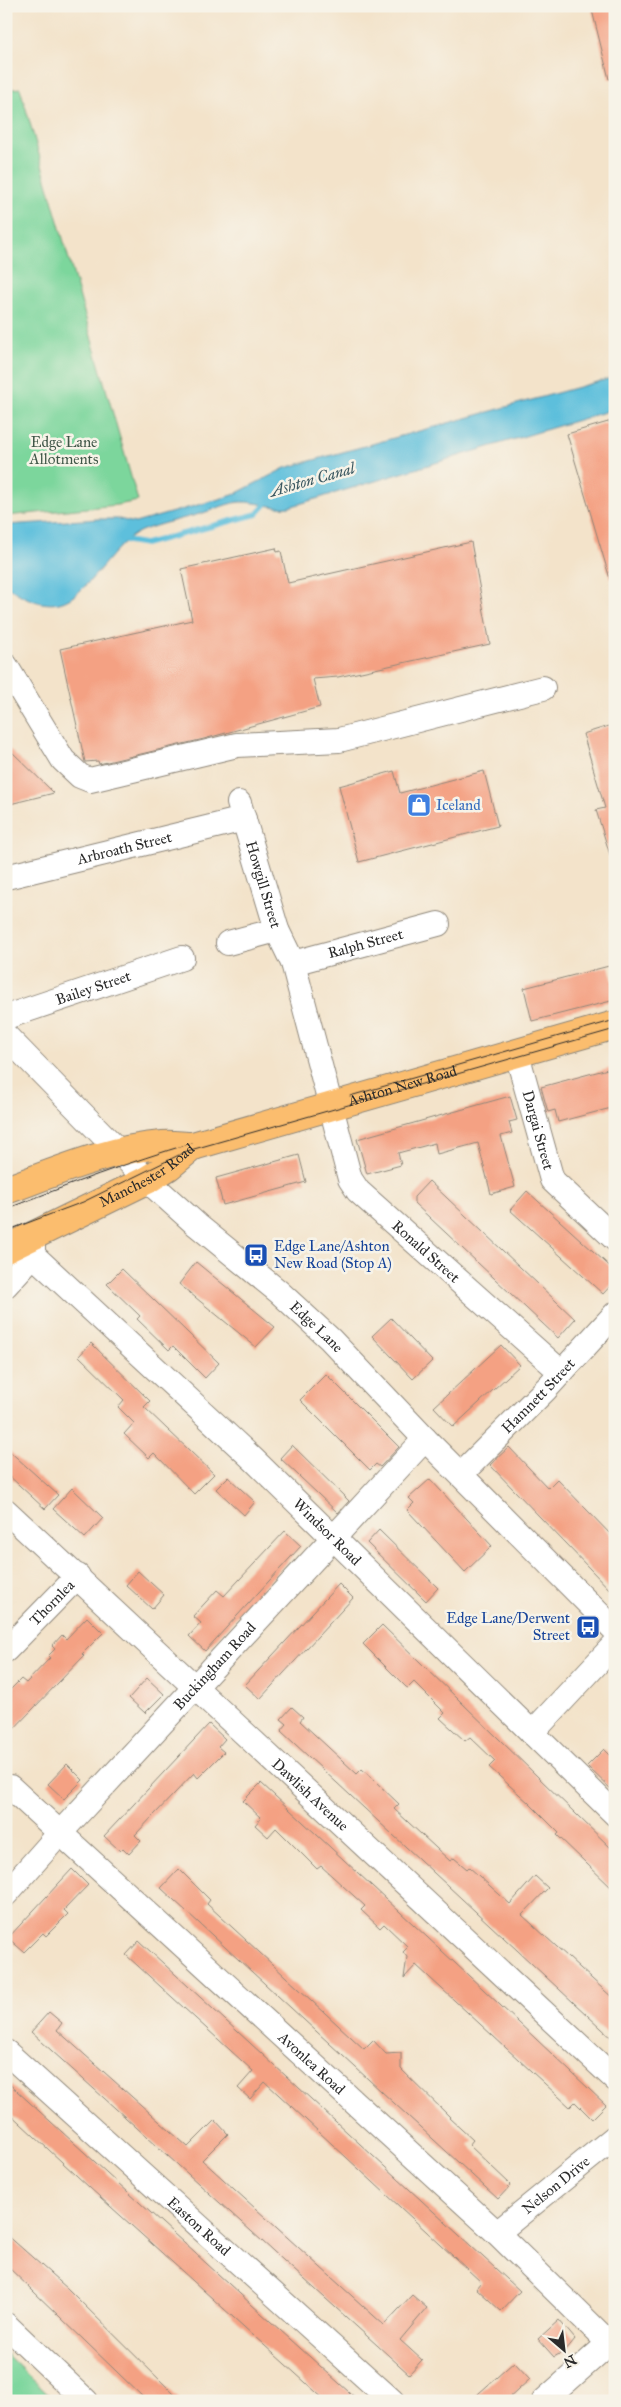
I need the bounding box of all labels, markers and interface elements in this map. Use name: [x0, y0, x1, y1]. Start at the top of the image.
park label: Edge Lane Allotments: [29, 433, 98, 468]
water label: Ashton Canal: [266, 458, 358, 501]
shop icon: Iceland: [406, 792, 432, 818]
place label: Iceland: [436, 796, 481, 814]
street label: Arbroath Street: [74, 828, 174, 869]
street label: Howgill Street: [242, 839, 285, 931]
street label: Ralph Street: [326, 925, 406, 962]
street label: Bailey Street: [53, 967, 134, 1009]
street label: Ashton New Road: [345, 1062, 459, 1110]
street label: Dargai Street: [519, 1088, 558, 1173]
street label: Manchester Road: [96, 1139, 198, 1211]
street label: Ronald Street: [388, 1217, 464, 1287]
place label: Edge Lane/Ashton New Road (Stop A): [274, 1237, 392, 1273]
bus stop icon: Edge Lane/Ashton New Road (Stop A): [243, 1242, 269, 1268]
street label: Edge Lane: [286, 1298, 347, 1356]
street label: Hamnett Street: [498, 1354, 579, 1437]
street label: Windsor Road: [290, 1495, 365, 1569]
street label: Thornlea: [26, 1576, 79, 1629]
place label: Edge Lane/Derwent Street: [446, 1609, 571, 1644]
bus stop icon: Edge Lane/Derwent Street: [575, 1614, 601, 1640]
street label: Buckingham Road: [170, 1618, 260, 1714]
street label: Dawlish Avenue: [268, 1755, 352, 1835]
street label: Avonlea Road: [274, 2027, 349, 2099]
street label: Nelson Drive: [518, 2152, 593, 2218]
street label: Easton Road: [164, 2193, 235, 2260]
north arrow: [538, 2324, 588, 2374]
text: N: [561, 2351, 579, 2371]

